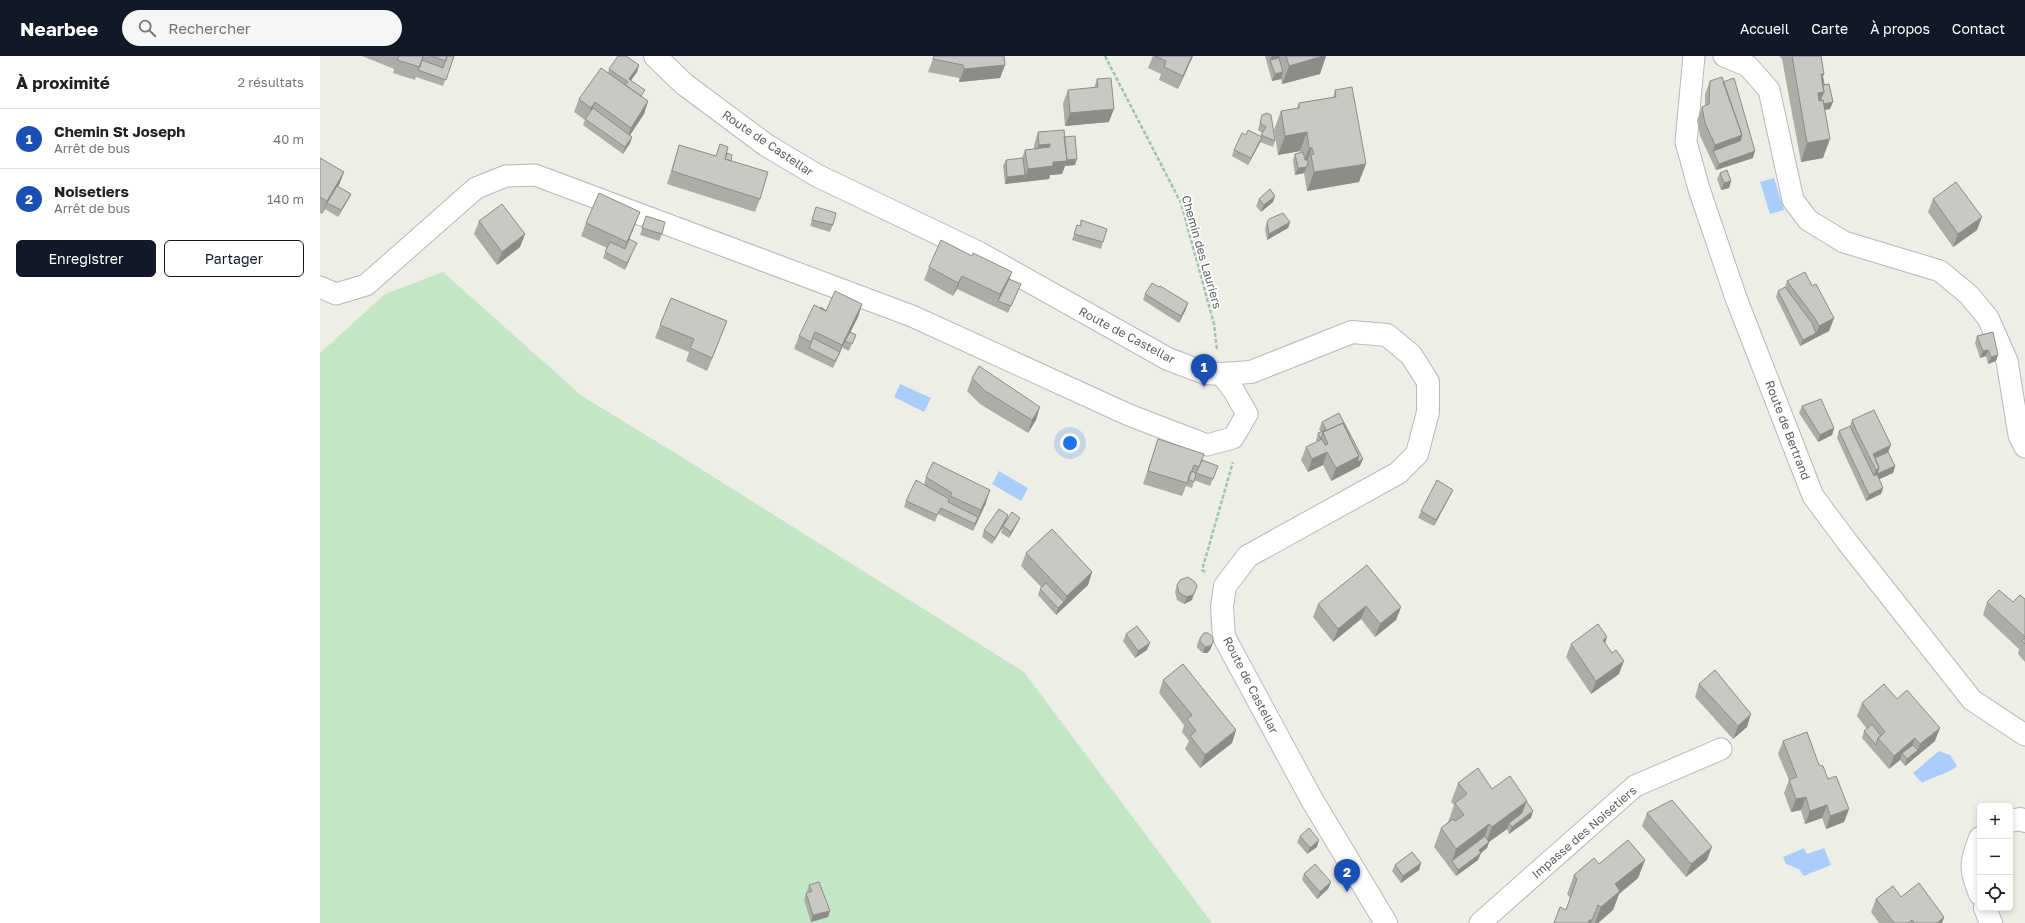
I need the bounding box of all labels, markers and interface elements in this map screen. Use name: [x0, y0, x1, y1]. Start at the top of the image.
search box: [122, 10, 402, 46]
text: Nearbee: [20, 17, 98, 40]
icon: search: [136, 17, 158, 39]
text: Rechercher: [168, 19, 251, 37]
text: Accueil: [1740, 20, 1789, 37]
text: Carte: [1811, 20, 1848, 37]
text: À propos: [1870, 20, 1930, 37]
text: Contact: [1952, 20, 2005, 37]
text: À proximité: [16, 72, 110, 93]
text: 2 résultats: [238, 74, 304, 90]
street label: Route de Castellar: [720, 107, 817, 179]
text: Chemin St Joseph: [54, 122, 185, 140]
text: 1: [26, 131, 32, 147]
text: 40 m: [273, 131, 304, 147]
text: Arrêt de bus: [54, 140, 130, 156]
text: Noisetiers: [54, 182, 129, 200]
text: 2: [25, 191, 33, 207]
text: 140 m: [267, 191, 304, 207]
street label: Chemin des Lauriers: [1179, 194, 1225, 310]
text: Arrêt de bus: [54, 200, 130, 216]
button: Enregistrer: [16, 240, 156, 277]
button: Partager: [164, 240, 304, 277]
street label: Route de Castellar: [1076, 303, 1178, 367]
pin: 1: [1191, 354, 1217, 387]
street label: Route de Bertrand: [1762, 378, 1814, 482]
your location: [1060, 433, 1080, 453]
street label: Route de Castellar: [1220, 634, 1282, 736]
street label: Impasse des Noisetiers: [1529, 782, 1639, 882]
map controls: [1977, 803, 2013, 911]
button: +: [1977, 803, 2013, 839]
button: −: [1977, 839, 2013, 875]
pin: 2: [1334, 859, 1360, 892]
button: locate: [1977, 875, 2013, 911]

